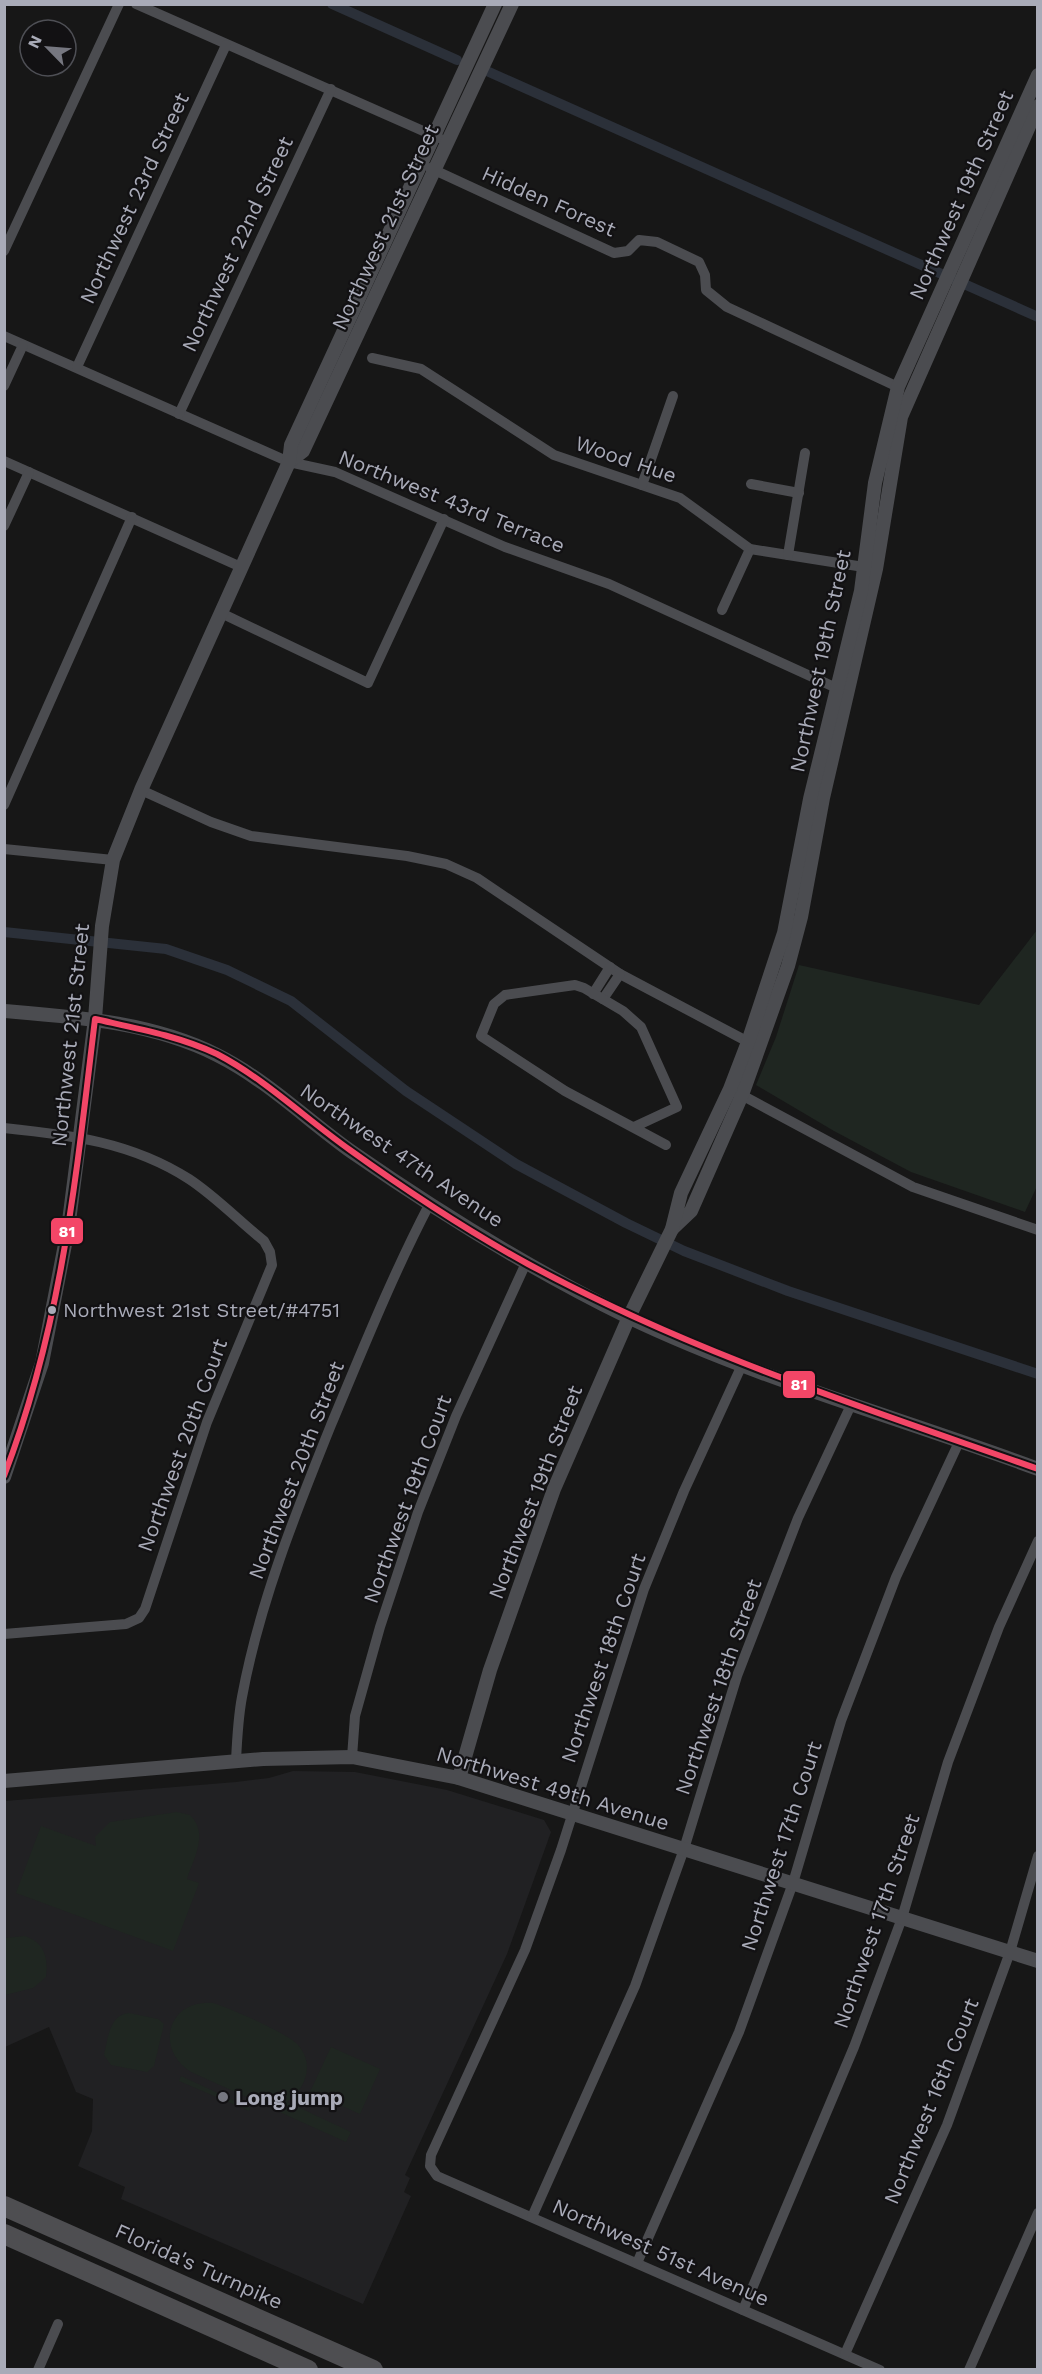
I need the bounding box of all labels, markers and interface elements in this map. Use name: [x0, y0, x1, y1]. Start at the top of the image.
north arrow: [18, 18, 78, 78]
text: N: [24, 32, 46, 51]
street label: Northwest 19th Street: [903, 86, 1019, 304]
street label: Northwest 23rd Street: [74, 88, 194, 308]
street label: Northwest 21st Street: [326, 120, 444, 334]
street label: Northwest 22nd Street: [176, 132, 298, 356]
street label: Hidden Forest: [478, 160, 620, 242]
street label: Wood Hue: [572, 430, 680, 488]
street label: Northwest 43rd Terrace: [335, 444, 569, 558]
street label: Northwest 19th Street: [784, 547, 856, 774]
street label: Northwest 21st Street: [46, 922, 94, 1148]
street label: Northwest 47th Avenue: [296, 1078, 508, 1232]
line badge: 81: [50, 1217, 84, 1245]
text: 81: [59, 1222, 75, 1241]
place label: Northwest 21st Street/#4751: [63, 1298, 340, 1322]
marker: Northwest 21st Street/#4751: [46, 1304, 58, 1316]
street label: Northwest 20th Court: [132, 1335, 232, 1555]
street label: Northwest 20th Street: [243, 1357, 349, 1582]
line badge: 81: [782, 1370, 816, 1399]
text: 81: [791, 1375, 807, 1394]
street label: Northwest 19th Street: [483, 1382, 587, 1602]
street label: Northwest 19th Court: [358, 1391, 456, 1607]
street label: Northwest 18th Court: [555, 1550, 651, 1766]
street label: Northwest 18th Street: [669, 1576, 767, 1798]
street label: Northwest 17th Court: [735, 1738, 827, 1954]
street label: Northwest 49th Avenue: [434, 1741, 672, 1835]
street label: Northwest 17th Street: [827, 1810, 925, 2032]
street label: Northwest 16th Court: [878, 1994, 984, 2208]
place label: Long jump: [235, 2085, 343, 2110]
marker: Long jump: [216, 2090, 230, 2104]
street label: Northwest 51st Avenue: [549, 2193, 773, 2311]
street label: Florida's Turnpike: [111, 2218, 287, 2314]

